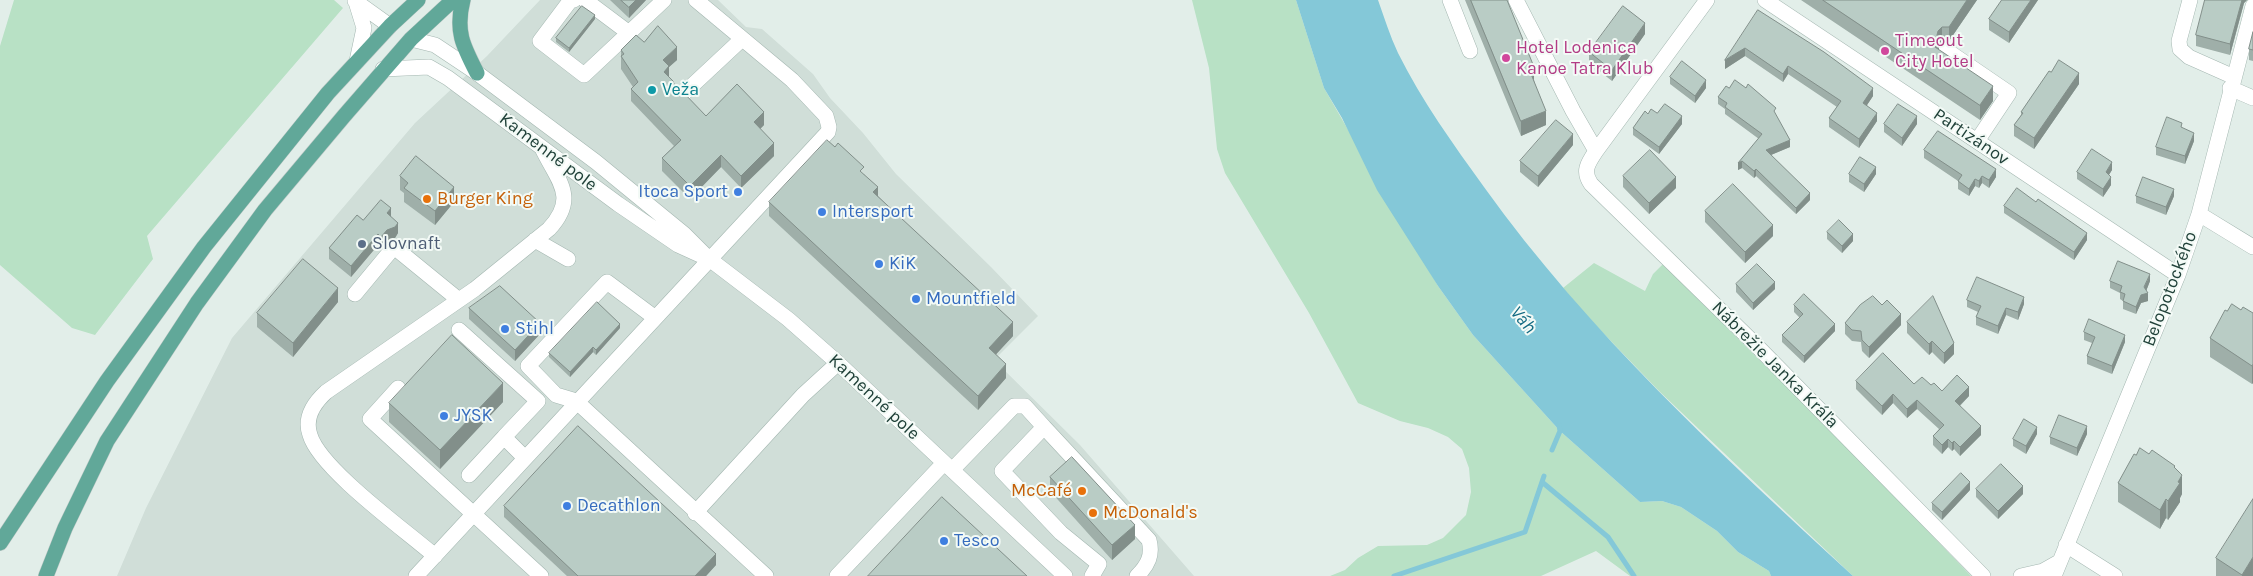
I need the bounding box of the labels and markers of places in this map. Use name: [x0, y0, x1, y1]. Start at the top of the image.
place label: Timeout City Hotel: [1895, 30, 1974, 72]
place label: Hotel Lodenica Kanoe Tatra Klub: [1516, 37, 1653, 80]
marker: Timeout City Hotel: [1879, 45, 1891, 57]
marker: Hotel Lodenica Kanoe Tatra Klub: [1500, 52, 1512, 64]
place label: Veža: [662, 79, 699, 101]
marker: Veža: [646, 84, 658, 96]
place label: Itoca Sport: [638, 181, 728, 203]
marker: Itoca Sport: [732, 186, 744, 198]
place label: Burger King: [437, 188, 533, 210]
marker: Burger King: [421, 193, 433, 205]
place label: Intersport: [832, 201, 914, 223]
marker: Intersport: [816, 206, 828, 218]
place label: Slovnaft: [372, 233, 441, 255]
marker: Slovnaft: [356, 238, 368, 250]
place label: KiK: [889, 253, 916, 275]
marker: KiK: [873, 258, 885, 270]
place label: Mountfield: [926, 288, 1016, 310]
marker: Mountfield: [910, 293, 922, 305]
place label: Stihl: [515, 318, 554, 340]
marker: Stihl: [499, 323, 511, 335]
place label: JYSK: [454, 405, 492, 427]
marker: JYSK: [438, 410, 450, 422]
place label: McCafé: [1011, 480, 1072, 502]
marker: McCafé: [1076, 485, 1088, 497]
place label: Decathlon: [577, 495, 661, 517]
marker: Decathlon: [561, 500, 573, 512]
place label: McDonald's: [1103, 502, 1198, 524]
marker: McDonald's: [1087, 507, 1099, 519]
place label: Tesco: [954, 530, 999, 552]
marker: Tesco: [938, 535, 950, 547]

